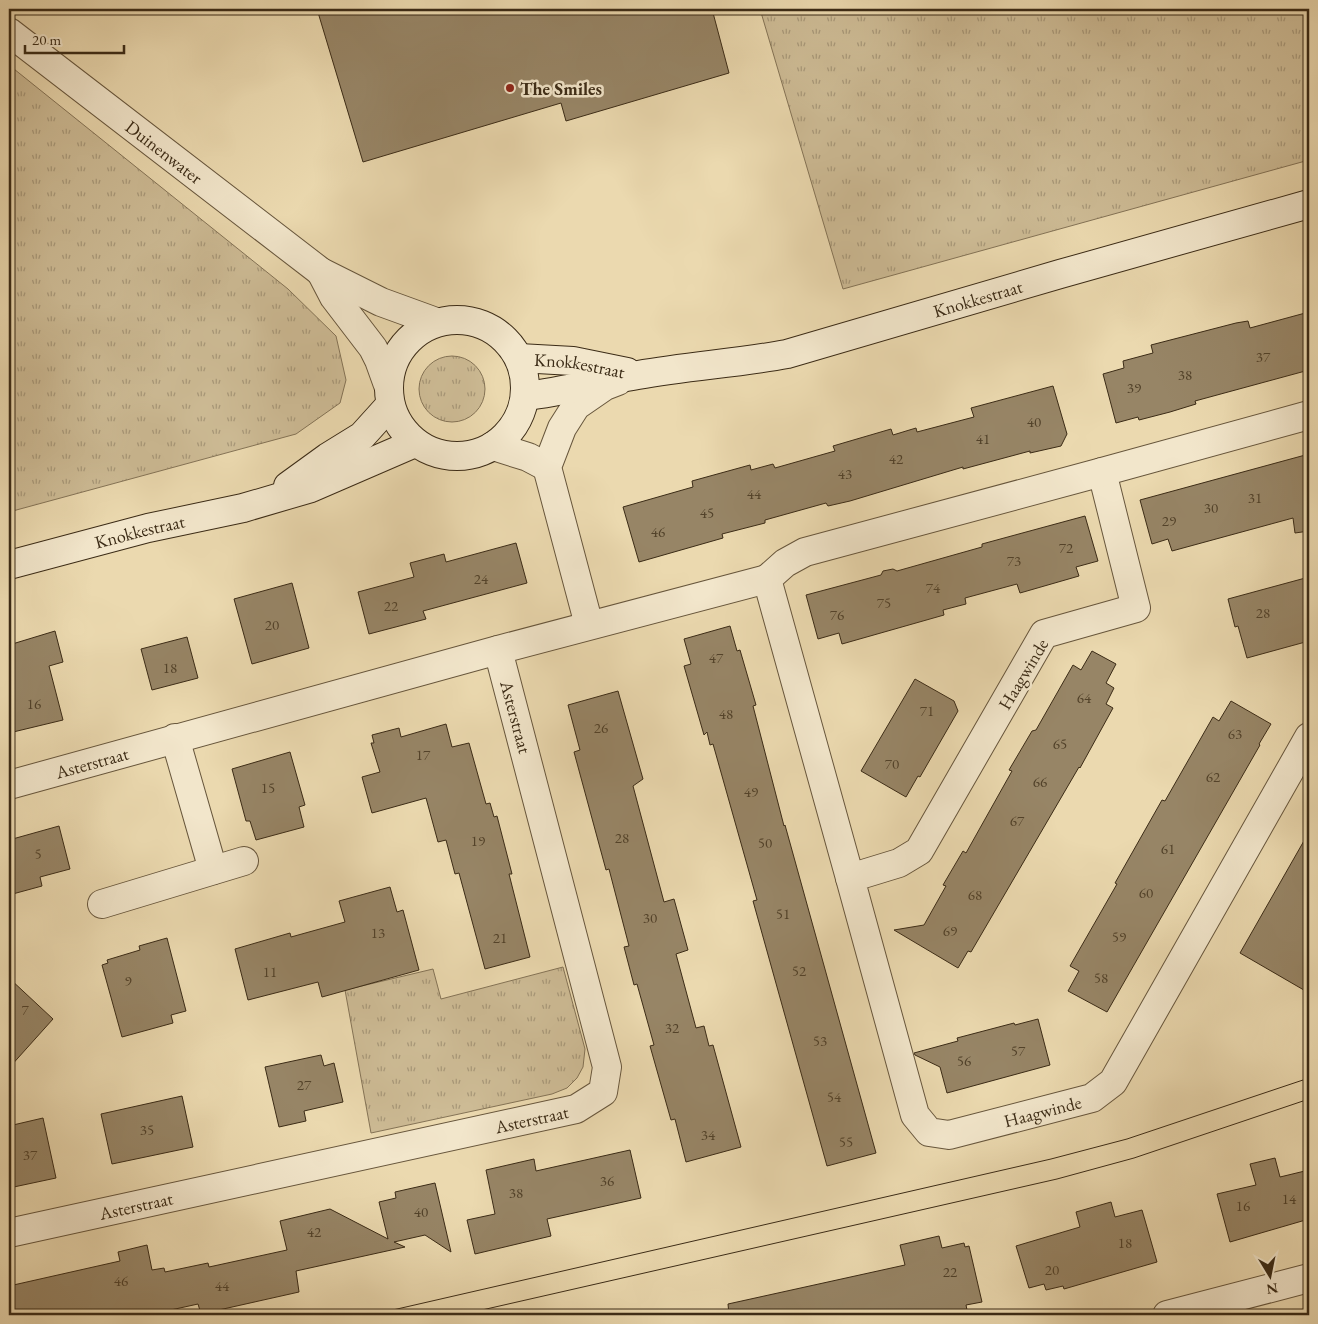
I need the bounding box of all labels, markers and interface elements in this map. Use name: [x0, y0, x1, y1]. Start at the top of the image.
scale bar: [25, 22, 124, 54]
text: 20 m: [32, 30, 61, 49]
place label: The Smiles: [520, 77, 602, 100]
marker: The Smiles: [504, 82, 516, 94]
street label: Duinenwater: [121, 115, 207, 188]
street label: Knokkestraat: [930, 274, 1025, 322]
street label: Knokkestraat: [533, 347, 627, 383]
house number: 37: [1256, 347, 1271, 366]
house number: 38: [1178, 365, 1192, 384]
house number: 39: [1127, 378, 1141, 397]
house number: 40: [1027, 412, 1041, 431]
house number: 41: [976, 429, 990, 448]
house number: 42: [889, 449, 904, 468]
house number: 43: [838, 464, 852, 483]
house number: 44: [747, 484, 762, 503]
house number: 31: [1248, 488, 1262, 507]
house number: 30: [1204, 498, 1218, 517]
house number: 45: [700, 503, 714, 522]
street label: Knokkestraat: [92, 509, 187, 553]
house number: 29: [1162, 511, 1176, 530]
house number: 46: [651, 522, 665, 541]
house number: 72: [1059, 538, 1074, 557]
house number: 73: [1007, 551, 1021, 570]
house number: 24: [474, 569, 489, 588]
house number: 74: [926, 578, 941, 597]
house number: 75: [877, 593, 891, 612]
house number: 22: [384, 596, 399, 615]
house number: 28: [1256, 603, 1270, 622]
house number: 76: [830, 605, 844, 624]
house number: 20: [265, 615, 279, 634]
street label: Haagwinde: [993, 634, 1053, 714]
house number: 47: [709, 648, 724, 667]
house number: 18: [163, 658, 177, 677]
street label: Asterstraat: [495, 677, 537, 756]
house number: 64: [1077, 688, 1092, 707]
house number: 16: [27, 694, 41, 713]
house number: 71: [920, 701, 934, 720]
house number: 48: [719, 704, 733, 723]
house number: 26: [594, 718, 608, 737]
house number: 63: [1228, 724, 1242, 743]
house number: 65: [1053, 734, 1067, 753]
street label: Asterstraat: [52, 741, 131, 783]
house number: 17: [416, 745, 431, 764]
house number: 70: [885, 754, 899, 773]
house number: 62: [1206, 767, 1221, 786]
house number: 66: [1033, 772, 1047, 791]
house number: 15: [261, 778, 275, 797]
house number: 49: [744, 782, 758, 801]
house number: 67: [1010, 811, 1025, 830]
house number: 28: [615, 828, 629, 847]
house number: 19: [471, 831, 485, 850]
house number: 50: [758, 833, 772, 852]
house number: 61: [1161, 839, 1175, 858]
house number: 5: [34, 844, 42, 863]
house number: 60: [1139, 883, 1153, 902]
house number: 68: [968, 885, 982, 904]
house number: 51: [776, 904, 790, 923]
house number: 30: [643, 908, 657, 927]
house number: 69: [943, 921, 957, 940]
house number: 13: [371, 923, 385, 942]
house number: 59: [1112, 927, 1126, 946]
house number: 21: [493, 928, 507, 947]
house number: 52: [792, 961, 807, 980]
house number: 11: [263, 962, 277, 981]
house number: 58: [1094, 968, 1108, 987]
house number: 9: [124, 971, 132, 990]
house number: 7: [21, 1000, 29, 1019]
house number: 32: [665, 1018, 680, 1037]
house number: 53: [813, 1031, 827, 1050]
house number: 57: [1011, 1041, 1026, 1060]
house number: 56: [957, 1051, 971, 1070]
house number: 27: [297, 1075, 312, 1094]
house number: 54: [827, 1087, 842, 1106]
street label: Haagwinde: [1001, 1090, 1084, 1132]
street label: Asterstraat: [492, 1099, 571, 1138]
house number: 35: [140, 1120, 154, 1139]
house number: 34: [701, 1125, 716, 1144]
house number: 55: [839, 1132, 853, 1151]
house number: 37: [23, 1145, 38, 1164]
house number: 36: [600, 1171, 614, 1190]
house number: 38: [509, 1183, 523, 1202]
street label: Asterstraat: [96, 1186, 175, 1225]
house number: 14: [1282, 1189, 1297, 1208]
house number: 16: [1236, 1196, 1250, 1215]
house number: 40: [414, 1202, 428, 1221]
house number: 42: [307, 1222, 322, 1241]
house number: 18: [1118, 1233, 1132, 1252]
north arrow: [1246, 1252, 1296, 1302]
house number: 20: [1045, 1260, 1059, 1279]
house number: 22: [943, 1262, 958, 1281]
house number: 46: [114, 1271, 128, 1290]
house number: 44: [215, 1276, 230, 1295]
text: N: [1264, 1279, 1279, 1299]

